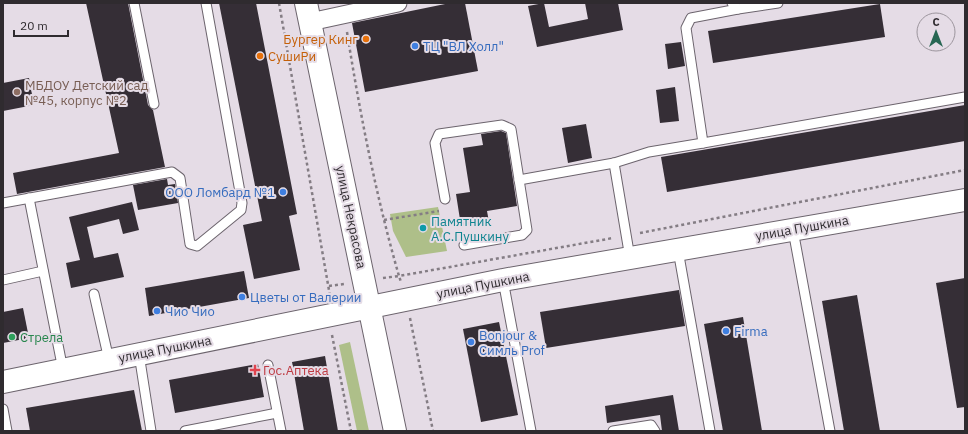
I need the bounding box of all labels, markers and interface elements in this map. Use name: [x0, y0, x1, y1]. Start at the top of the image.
scale bar: [14, 12, 68, 38]
north arrow: [916, 12, 956, 52]
text: С: [932, 15, 940, 29]
text: 20 m: [20, 18, 48, 33]
place label: Бургер Кинг: [283, 31, 358, 48]
marker: Бургер Кинг: [361, 34, 371, 44]
place label: ТЦ "ВЛ Холл": [423, 38, 504, 55]
marker: ТЦ "ВЛ Холл": [410, 41, 420, 51]
place label: СушиРи: [268, 48, 316, 65]
marker: СушиРи: [255, 51, 265, 61]
place label: МБДОУ Детский сад №45, корпус №2: [25, 77, 149, 109]
marker: МБДОУ Детский сад №45, корпус №2: [12, 87, 22, 97]
street label: улица Некрасова: [332, 164, 370, 270]
place label: ООО Ломбард №1: [165, 184, 275, 201]
marker: ООО Ломбард №1: [278, 187, 288, 197]
street label: улица Пушкина: [754, 211, 850, 245]
place label: Памятник А.С.Пушкину: [431, 213, 509, 245]
marker: Памятник А.С.Пушкину: [418, 223, 428, 233]
street label: улица Пушкина: [435, 268, 531, 302]
place label: Цветы от Валерии: [250, 289, 362, 306]
marker: Цветы от Валерии: [237, 292, 247, 302]
place label: Чио Чио: [165, 303, 215, 320]
marker: Чио Чио: [152, 306, 162, 316]
place label: Firma: [734, 323, 768, 340]
marker: Firma: [721, 326, 731, 336]
place label: Bonjour & Симль Prof: [479, 327, 545, 359]
place label: Стрела: [20, 329, 63, 346]
marker: Стрела: [7, 332, 17, 342]
street label: улица Пушкина: [117, 332, 213, 366]
marker: Bonjour & Симль Prof: [466, 337, 476, 347]
place label: Гос.Аптека: [263, 362, 329, 379]
marker: Гос.Аптека: [250, 365, 260, 375]

